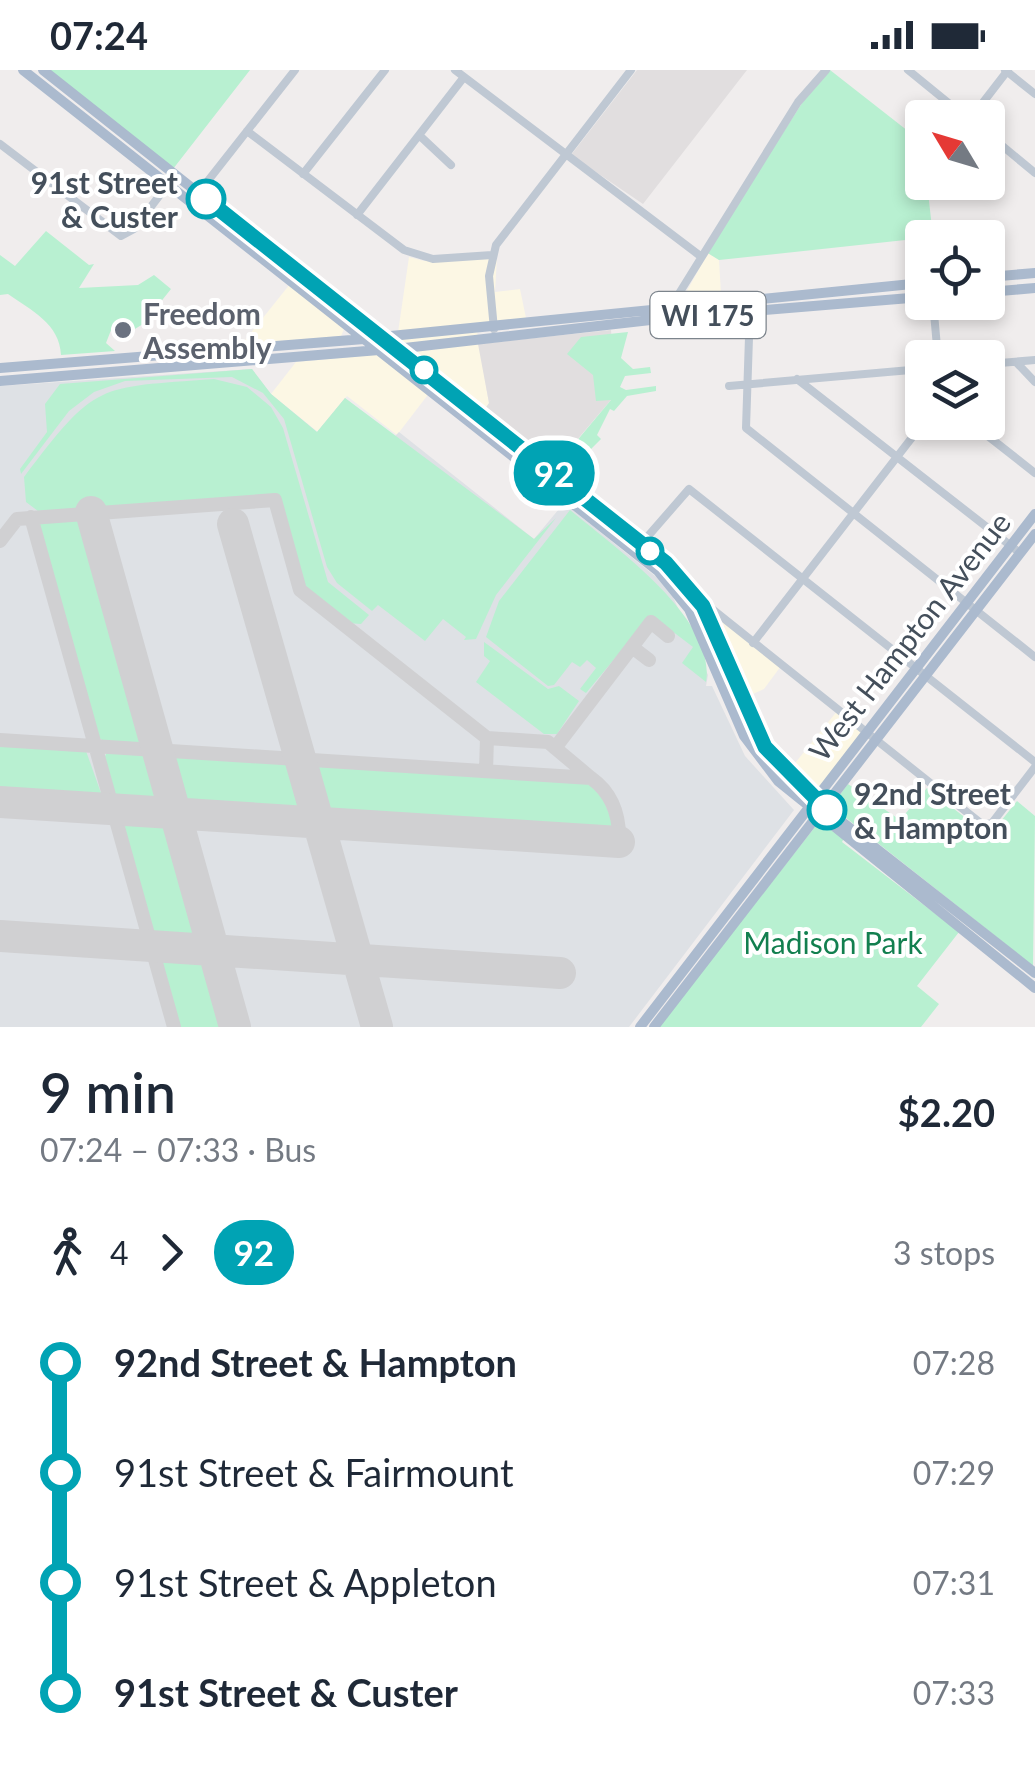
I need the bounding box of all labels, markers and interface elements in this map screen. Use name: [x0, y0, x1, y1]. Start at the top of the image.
text: 07:24: [50, 12, 148, 58]
north arrow: [905, 100, 1005, 200]
map controls: [905, 100, 1005, 440]
place label: 91st Street & Custer: [31, 164, 179, 234]
marker: 91st Street & Custer: [187, 180, 225, 218]
button: locate: [905, 220, 1005, 320]
road number: WI 175: [650, 292, 766, 338]
place label: Freedom Assembly: [142, 295, 272, 365]
marker: Freedom Assembly: [112, 319, 134, 341]
button: layers: [905, 340, 1005, 440]
unlabelled marker: [411, 357, 437, 383]
line badge: 92: [509, 440, 599, 506]
text: 92: [534, 452, 574, 494]
street label: West Hampton Avenue: [801, 504, 1017, 768]
unlabelled marker: [637, 538, 663, 564]
place label: 92nd Street & Hampton: [854, 775, 1011, 845]
marker: 92nd Street & Hampton: [808, 791, 846, 829]
park label: Madison Park: [743, 924, 923, 960]
text: 9 min: [40, 1059, 176, 1125]
text: $2.20: [898, 1089, 995, 1135]
text: 07:24 – 07:33 · Bus: [40, 1130, 316, 1169]
icon: walk: [40, 1225, 95, 1280]
icon: forward: [144, 1225, 199, 1280]
text: 92: [234, 1231, 274, 1273]
text: 4: [110, 1233, 129, 1272]
text: 3 stops: [893, 1233, 995, 1272]
text: 92nd Street & Hampton: [114, 1339, 517, 1385]
text: 07:28: [913, 1343, 995, 1382]
text: 91st Street & Fairmount: [114, 1449, 514, 1495]
text: 07:29: [913, 1453, 995, 1492]
text: 91st Street & Appleton: [114, 1559, 497, 1605]
text: 07:31: [913, 1563, 995, 1602]
text: 91st Street & Custer: [114, 1669, 458, 1715]
text: 07:33: [913, 1673, 995, 1712]

